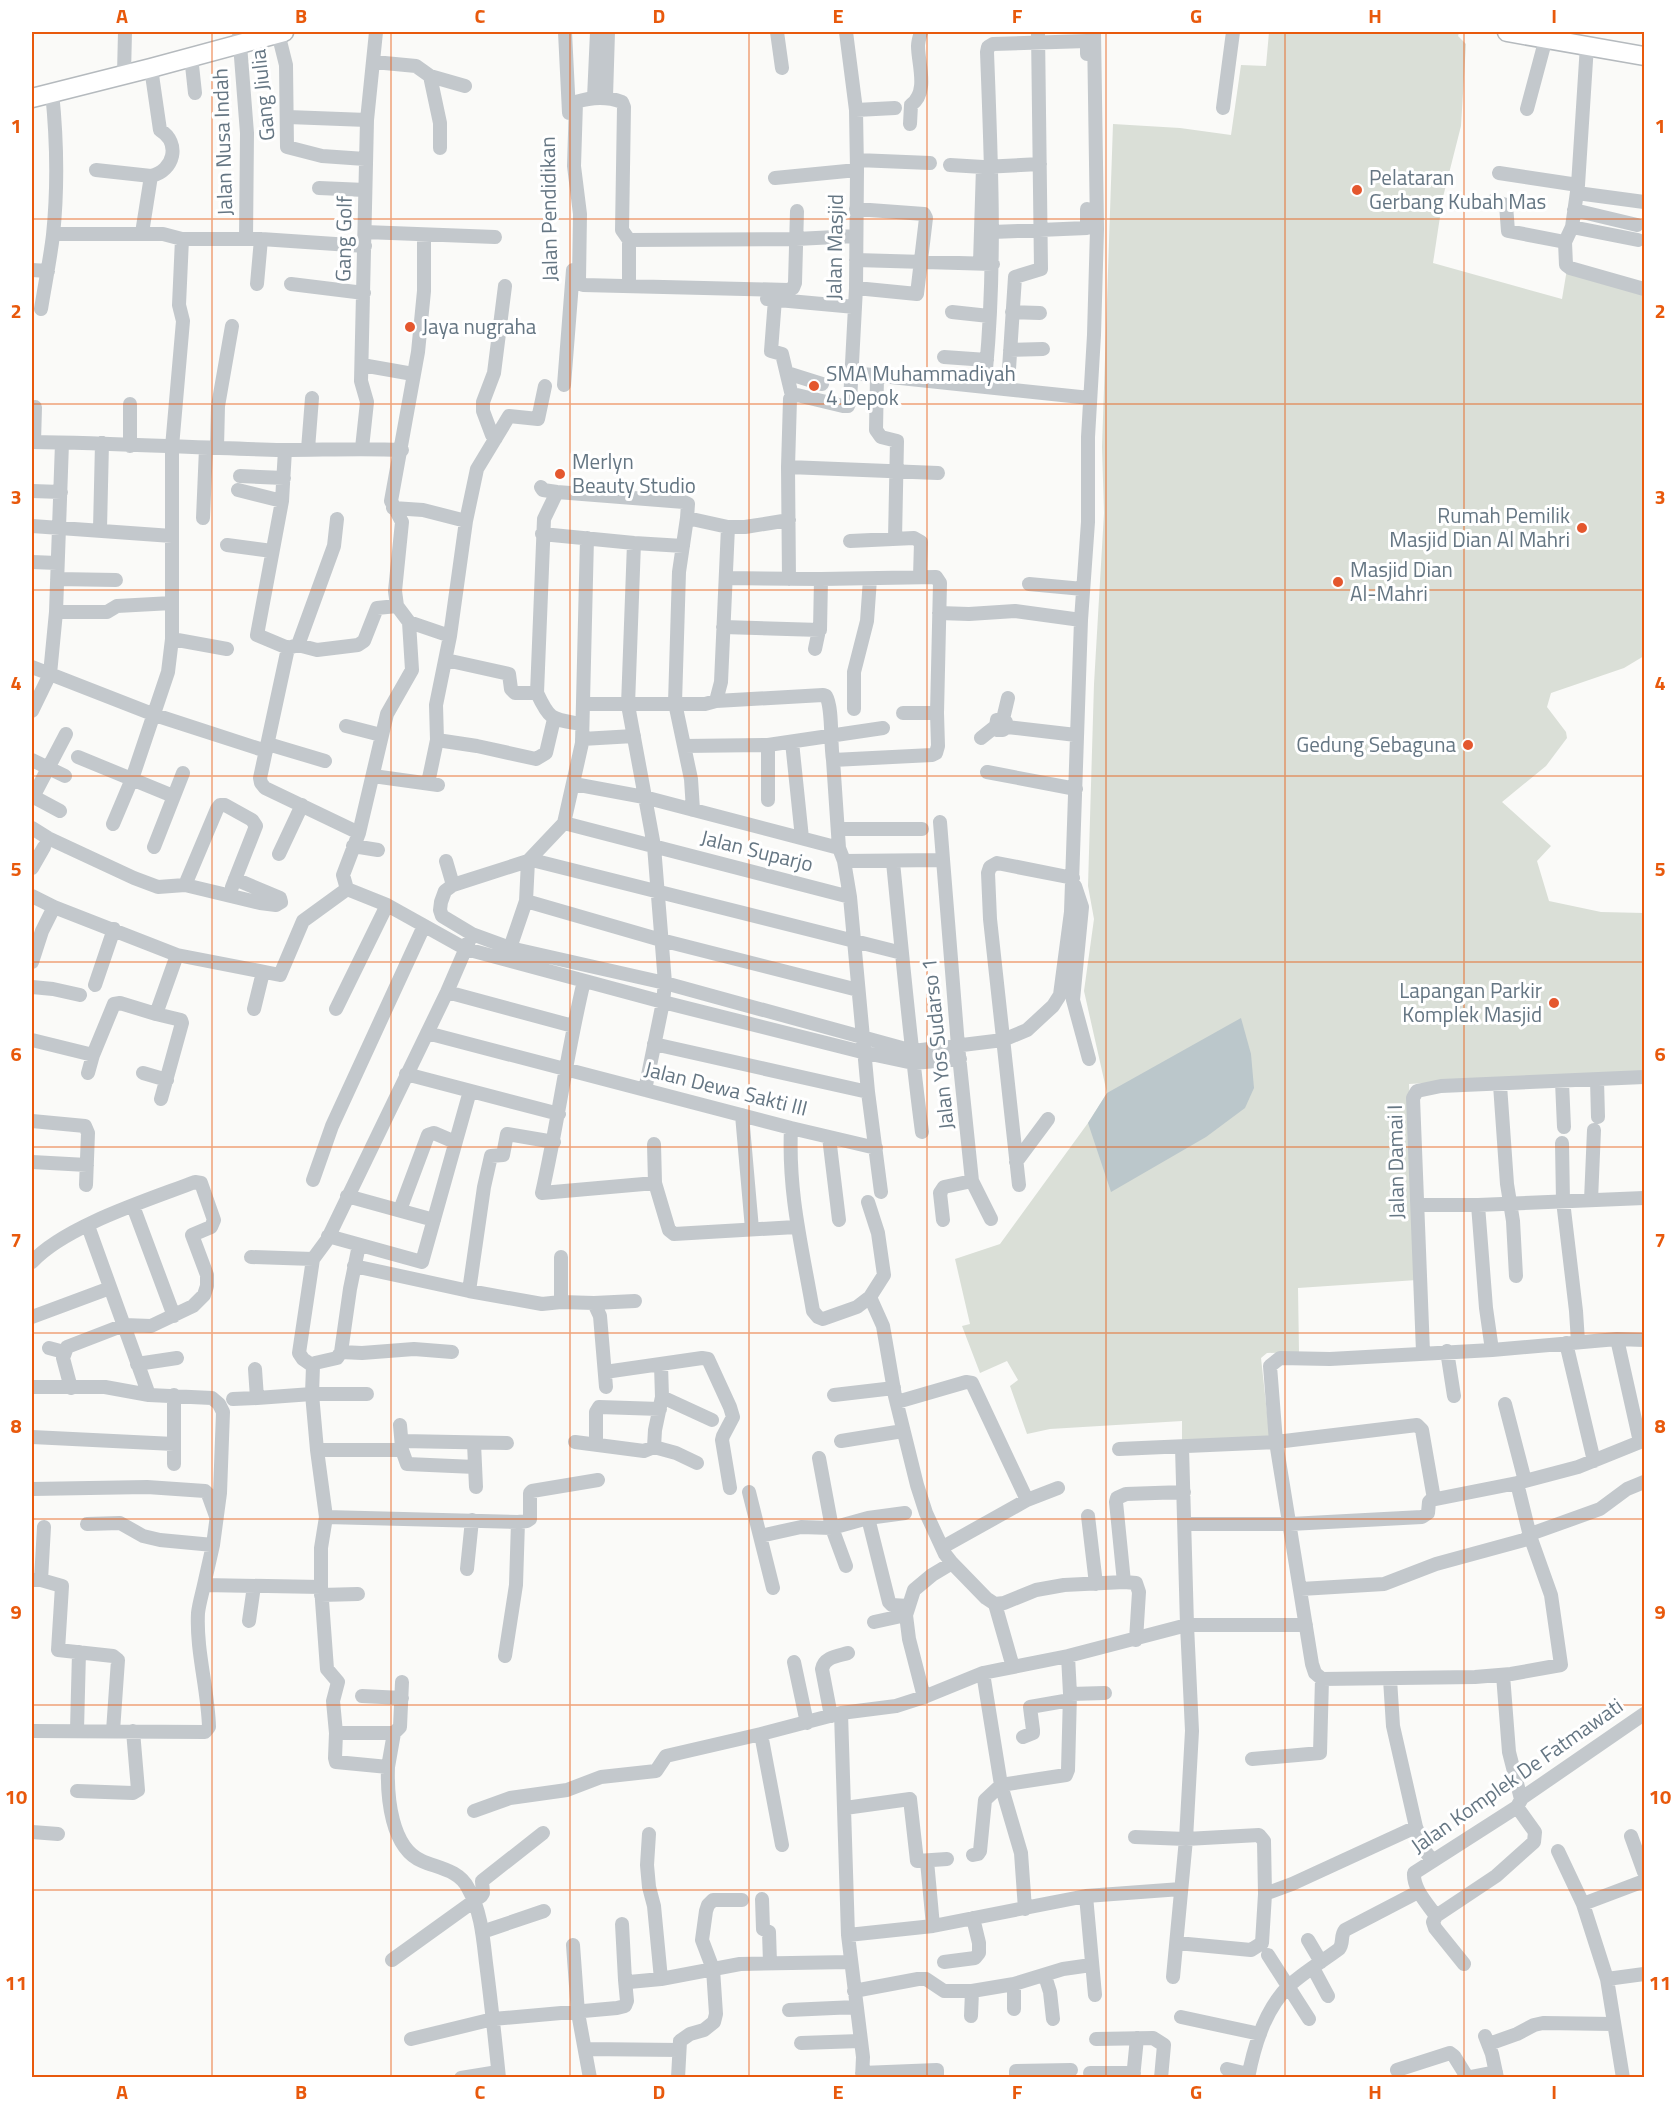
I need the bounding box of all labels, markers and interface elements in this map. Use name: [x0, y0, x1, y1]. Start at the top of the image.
text: A: [116, 0, 128, 31]
text: B: [295, 0, 307, 31]
text: C: [475, 0, 486, 31]
text: D: [653, 0, 665, 31]
text: E: [832, 0, 844, 31]
text: F: [1012, 0, 1023, 31]
text: G: [1190, 0, 1202, 31]
text: H: [1368, 0, 1382, 31]
text: I: [1551, 0, 1557, 31]
street label: Gang Jiulia: [241, 47, 283, 143]
street label: Jalan Nusa Indah: [203, 68, 241, 216]
text: 1: [10, 110, 22, 141]
text: 1: [1654, 110, 1666, 141]
street label: Jalan Pendidikan: [531, 136, 565, 282]
place label: Pelataran Gerbang Kubah Mas: [1369, 161, 1546, 217]
marker: Pelataran Gerbang Kubah Mas: [1350, 183, 1364, 197]
street label: Jalan Masjid: [817, 194, 851, 300]
street label: Gang Golf: [326, 196, 360, 282]
text: 2: [10, 295, 22, 326]
text: 2: [1654, 295, 1666, 326]
place label: Jaya nugraha: [422, 310, 537, 342]
marker: Jaya nugraha: [403, 320, 417, 334]
place label: SMA Muhammadiyah 4 Depok: [826, 357, 1016, 413]
marker: SMA Muhammadiyah 4 Depok: [807, 379, 821, 393]
place label: Merlyn Beauty Studio: [572, 445, 696, 501]
marker: Merlyn Beauty Studio: [553, 467, 567, 481]
text: 3: [10, 481, 22, 512]
text: 3: [1654, 481, 1666, 512]
place label: Rumah Pemilik Masjid Dian Al Mahri: [1389, 499, 1570, 555]
marker: Rumah Pemilik Masjid Dian Al Mahri: [1575, 521, 1589, 535]
place label: Masjid Dian Al-Mahri: [1350, 553, 1453, 609]
marker: Masjid Dian Al-Mahri: [1331, 575, 1345, 589]
text: 4: [10, 667, 22, 698]
text: 4: [1654, 667, 1666, 698]
place label: Gedung Sebaguna: [1296, 728, 1456, 760]
marker: Gedung Sebaguna: [1461, 738, 1475, 752]
street label: Jalan Suparjo: [698, 821, 817, 879]
text: 5: [10, 853, 22, 884]
text: 5: [1654, 853, 1666, 884]
street label: Jalan Yos Sudarso 1: [912, 957, 962, 1131]
place label: Lapangan Parkir Komplek Masjid: [1399, 974, 1542, 1030]
marker: Lapangan Parkir Komplek Masjid: [1547, 996, 1561, 1010]
text: 6: [10, 1038, 22, 1069]
text: 6: [1654, 1038, 1666, 1069]
street label: Jalan Dewa Sakti III: [641, 1052, 811, 1124]
street label: Jalan Damai I: [1378, 1105, 1412, 1219]
text: 7: [10, 1224, 22, 1255]
text: 7: [1654, 1224, 1666, 1255]
text: 8: [10, 1410, 22, 1441]
text: 8: [1654, 1410, 1666, 1441]
text: 9: [10, 1596, 22, 1627]
text: 9: [1654, 1596, 1666, 1627]
street label: Jalan Komplek De Fatmawati: [1404, 1690, 1629, 1861]
text: 10: [5, 1781, 27, 1812]
text: 10: [1649, 1781, 1671, 1812]
text: 11: [5, 1967, 27, 1998]
text: 11: [1649, 1967, 1671, 1998]
text: A: [116, 2076, 128, 2107]
text: B: [295, 2076, 307, 2107]
text: C: [475, 2076, 486, 2107]
text: D: [653, 2076, 665, 2107]
text: E: [832, 2076, 844, 2107]
text: F: [1012, 2076, 1023, 2107]
text: G: [1190, 2076, 1202, 2107]
text: H: [1368, 2076, 1382, 2107]
text: I: [1551, 2076, 1557, 2107]

